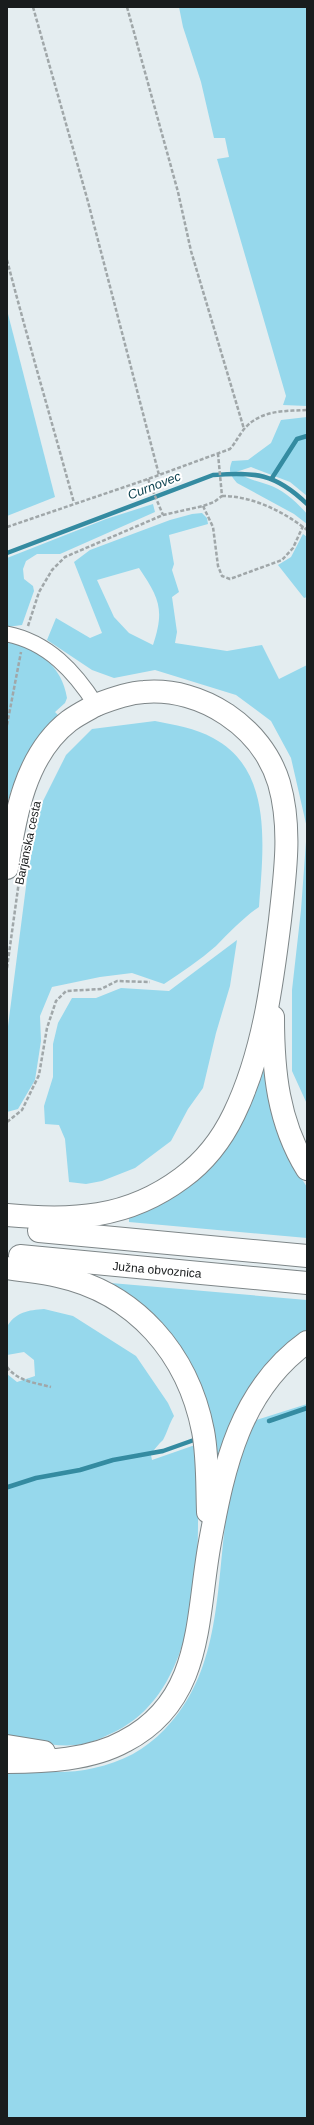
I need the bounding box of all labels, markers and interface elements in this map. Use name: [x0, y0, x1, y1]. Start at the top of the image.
water label: Curnovec: [126, 468, 183, 502]
street label: Barjanska cesta: [12, 799, 44, 886]
street label: Južna obvoznica: [112, 1259, 202, 1281]

